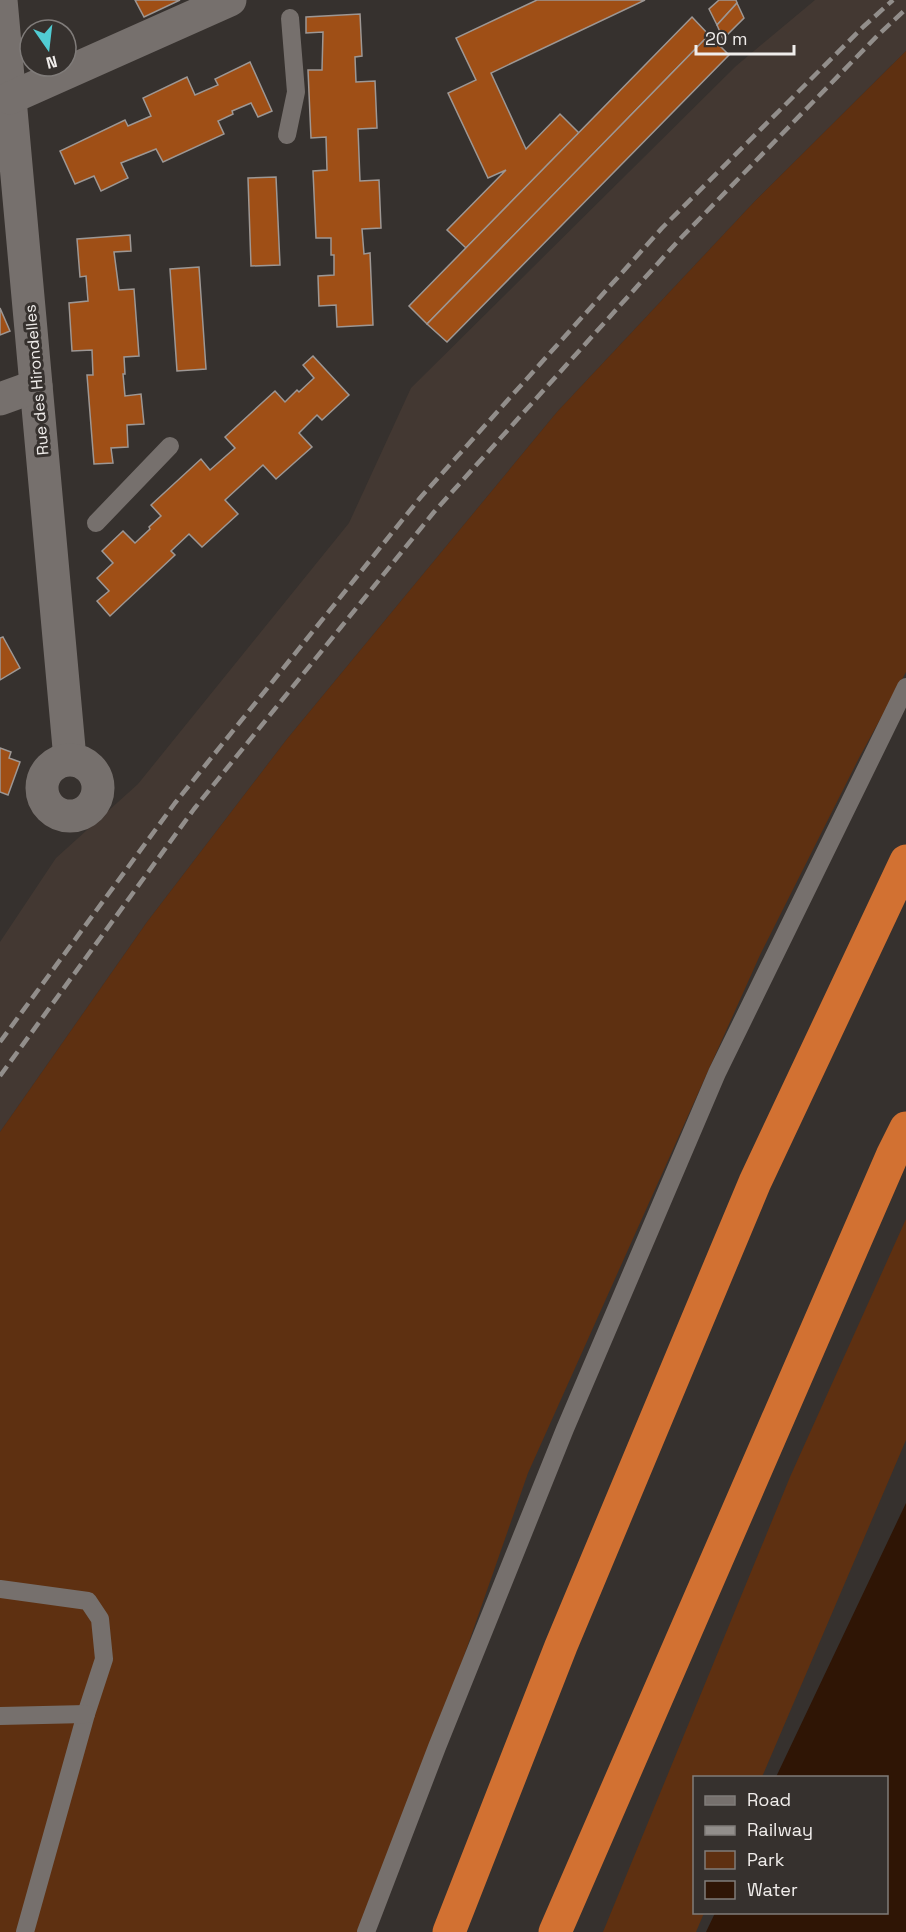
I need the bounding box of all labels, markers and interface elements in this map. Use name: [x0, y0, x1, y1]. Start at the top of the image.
north arrow: [18, 18, 78, 78]
scale bar: [696, 18, 794, 56]
text: 20 m: [705, 27, 748, 50]
text: N: [44, 51, 59, 74]
street label: Rue des Hirondelles: [19, 304, 54, 456]
legend: [693, 1776, 888, 1914]
text: Road: [747, 1788, 791, 1811]
text: Railway: [747, 1818, 813, 1841]
text: Park: [747, 1848, 785, 1871]
text: Water: [747, 1878, 798, 1901]

